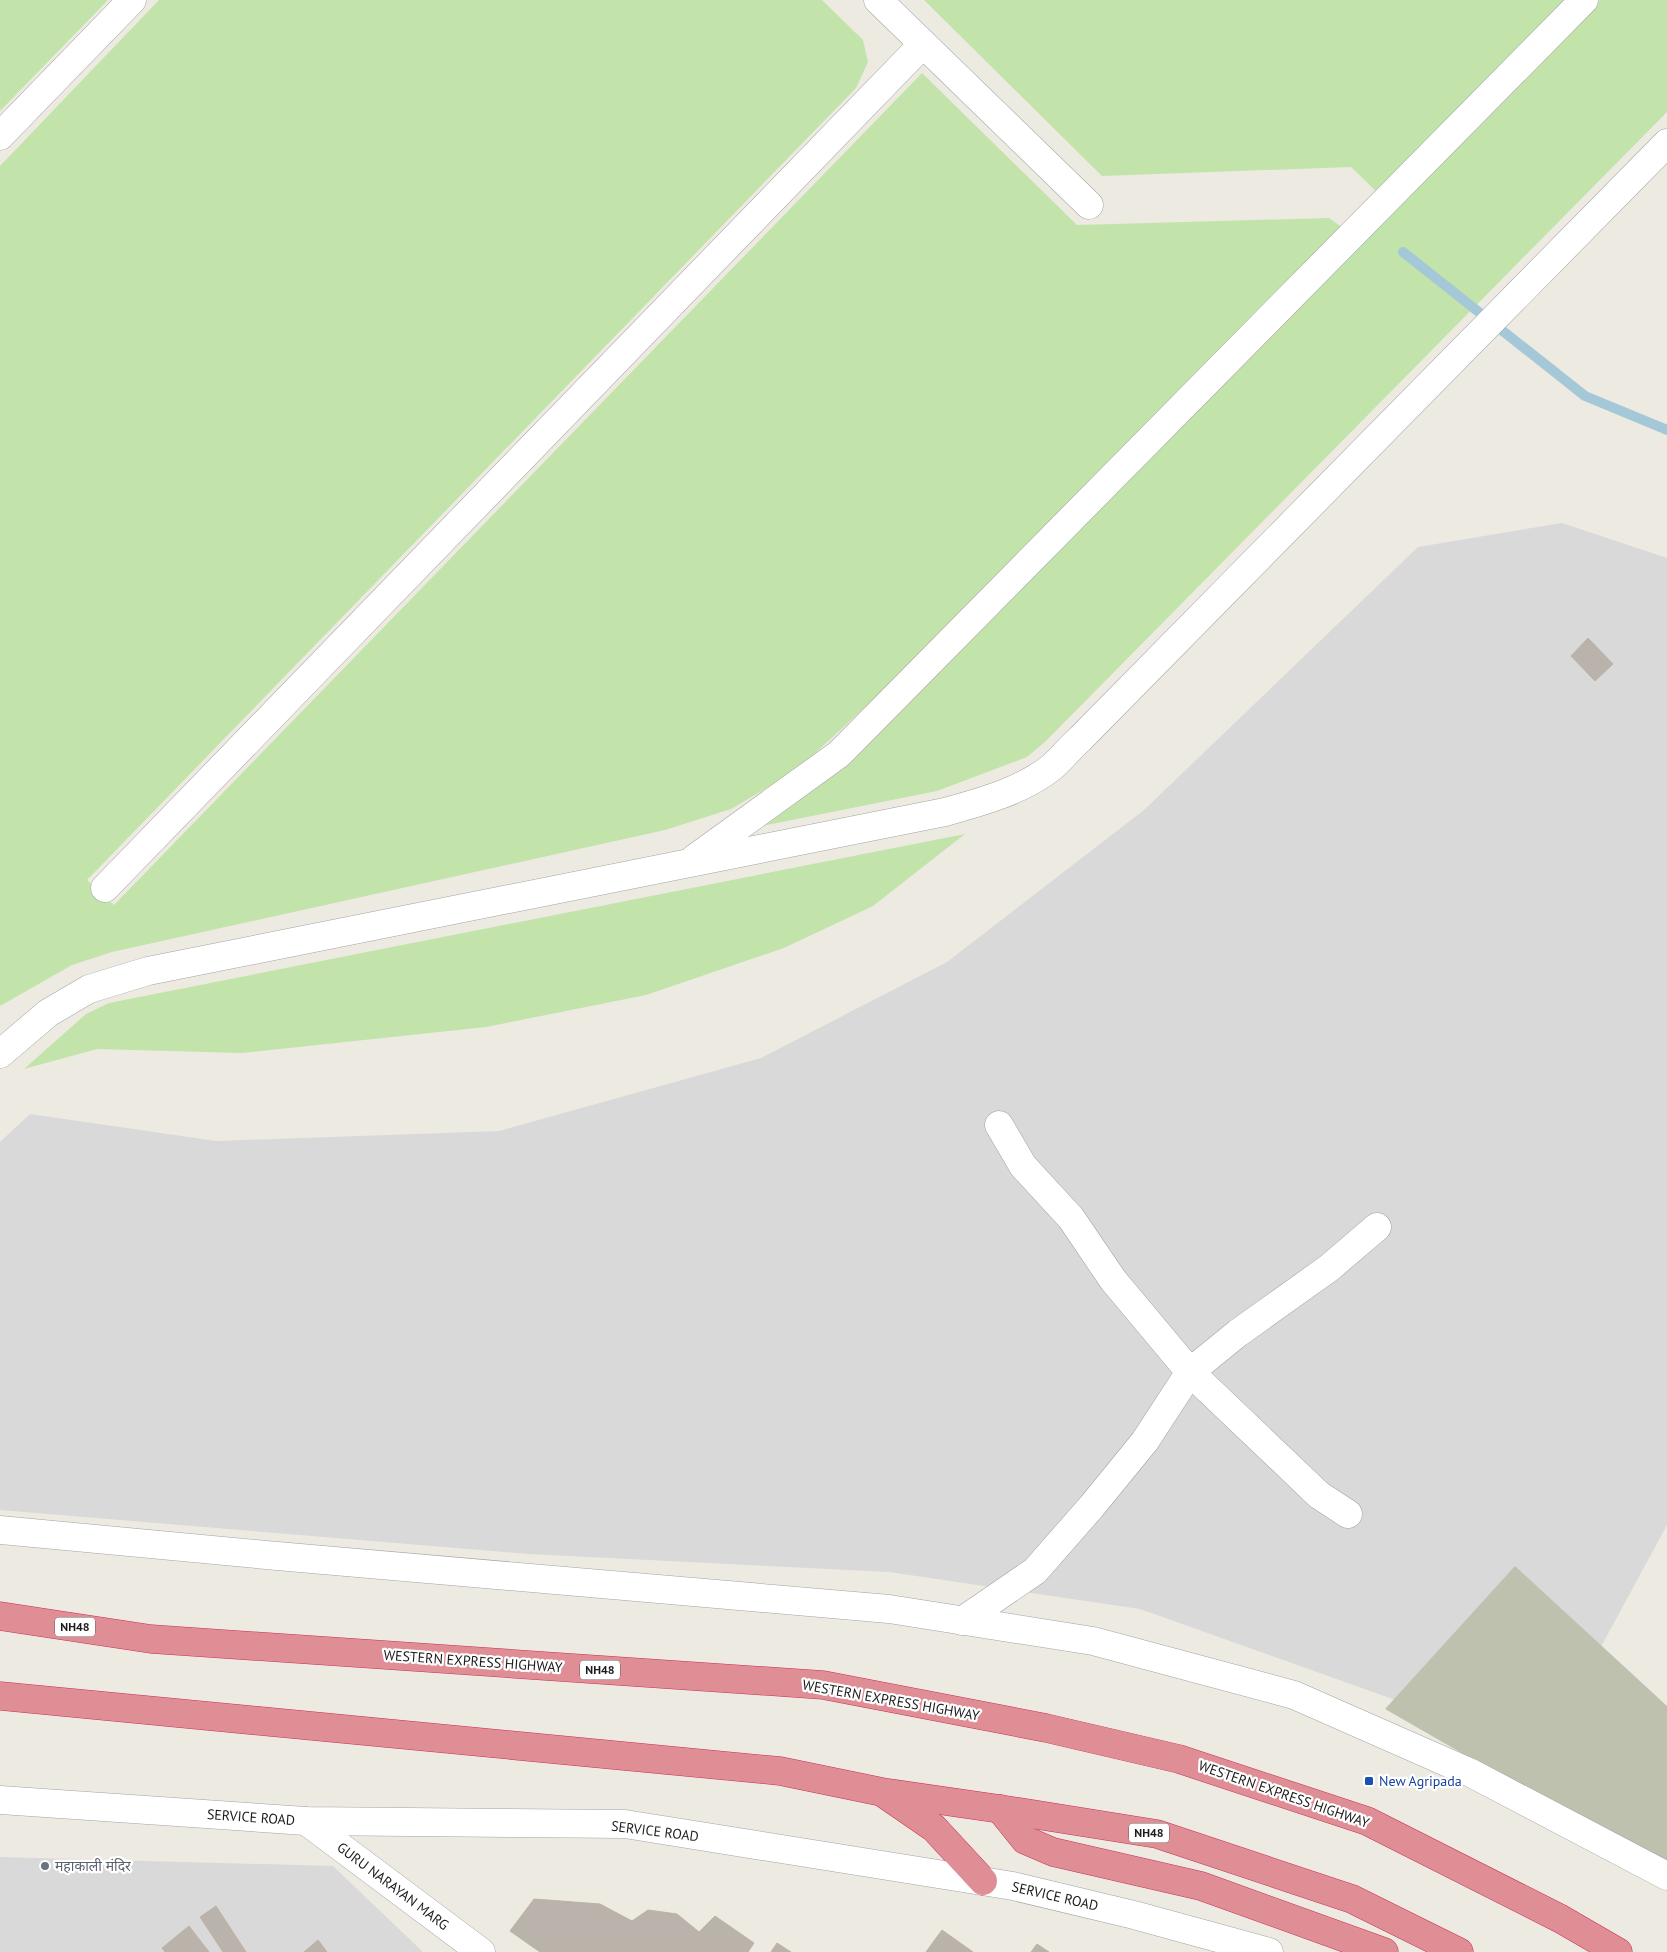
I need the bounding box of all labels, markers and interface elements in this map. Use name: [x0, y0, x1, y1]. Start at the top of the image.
road number: NH48: [55, 1618, 95, 1636]
street label: WESTERN EXPRESS HIGHWAY: [383, 1646, 563, 1676]
road number: NH48: [580, 1660, 620, 1680]
street label: WESTERN EXPRESS HIGHWAY: [801, 1676, 981, 1724]
street label: WESTERN EXPRESS HIGHWAY: [1196, 1756, 1372, 1832]
place label: New Agripada: [1379, 1772, 1462, 1790]
marker: New Agripada: [1363, 1775, 1375, 1787]
street label: SERVICE ROAD: [206, 1805, 296, 1829]
street label: SERVICE ROAD: [610, 1817, 700, 1845]
road number: NH48: [1129, 1824, 1169, 1842]
street label: GURU NARAYAN MARG: [333, 1838, 453, 1934]
place label: महाकाली मंदिर: [55, 1857, 131, 1875]
marker: महाकाली मंदिर: [39, 1860, 51, 1872]
street label: SERVICE ROAD: [1010, 1877, 1100, 1915]

